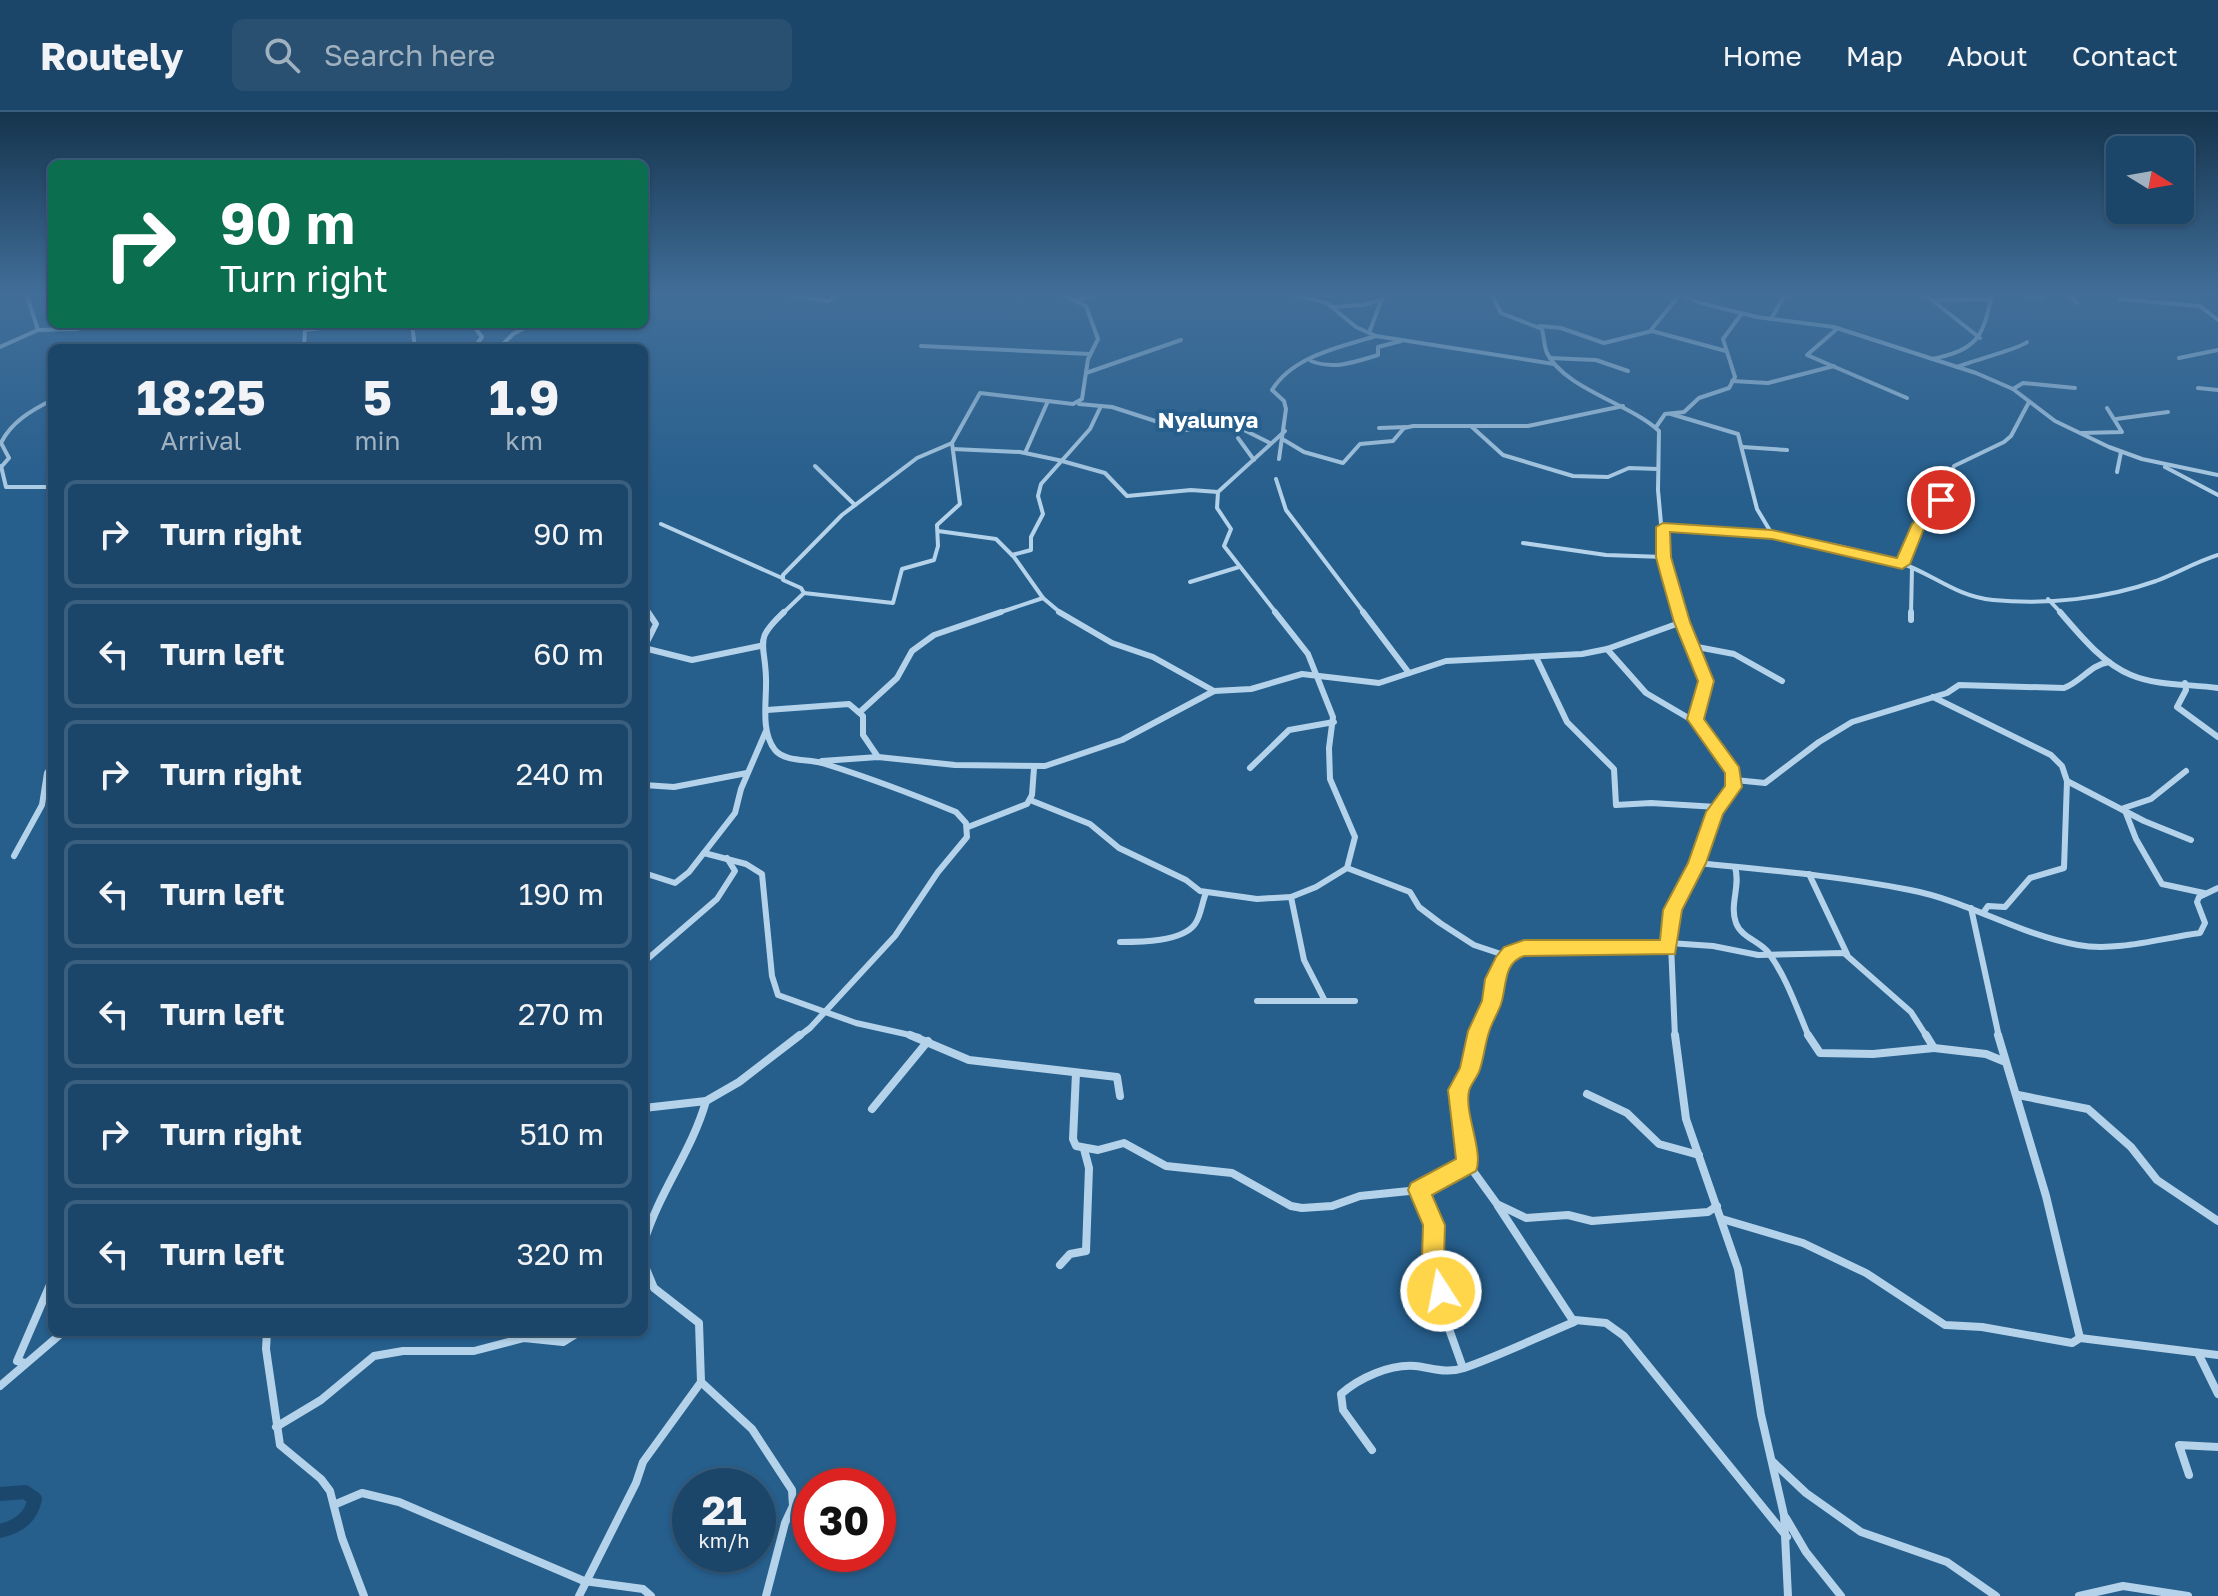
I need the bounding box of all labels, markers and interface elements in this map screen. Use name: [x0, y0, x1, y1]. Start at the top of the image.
search box: [232, 19, 792, 91]
text: Routely: [40, 33, 184, 78]
icon: search: [260, 33, 304, 77]
text: Search here: [324, 37, 496, 73]
text: Home: [1723, 39, 1802, 72]
text: Map: [1846, 39, 1903, 72]
text: About: [1947, 39, 2028, 72]
text: Contact: [2072, 39, 2178, 72]
north arrow: [2106, 136, 2194, 224]
map controls: [2106, 136, 2194, 224]
text: 90 m: [220, 189, 355, 256]
icon: right: [88, 192, 192, 296]
text: Turn right: [220, 257, 388, 300]
text: 18:25: [137, 368, 266, 426]
text: 5: [363, 368, 392, 426]
text: 1.9: [489, 368, 559, 426]
district label: Nyalunya: [1158, 406, 1258, 433]
text: Arrival: [160, 425, 242, 456]
text: min: [354, 425, 400, 456]
text: km: [505, 425, 543, 456]
pin: [1907, 466, 1975, 534]
icon: arrive: [1919, 478, 1963, 522]
icon: right: [92, 512, 136, 556]
text: Turn right: [160, 516, 302, 552]
text: 90 m: [533, 516, 604, 552]
icon: left: [92, 632, 136, 676]
text: Turn left: [160, 636, 285, 672]
text: 60 m: [533, 636, 604, 672]
icon: right: [92, 752, 136, 796]
text: Turn right: [160, 756, 302, 792]
text: 240 m: [516, 756, 604, 792]
icon: left: [92, 872, 136, 916]
text: Turn left: [160, 876, 285, 912]
text: 190 m: [519, 876, 604, 912]
icon: left: [92, 992, 136, 1036]
text: Turn left: [160, 996, 285, 1032]
text: 270 m: [518, 996, 604, 1032]
icon: right: [92, 1112, 136, 1156]
text: Turn right: [160, 1116, 302, 1152]
text: 510 m: [519, 1116, 604, 1152]
icon: left: [92, 1232, 136, 1276]
text: Turn left: [160, 1236, 285, 1272]
text: 320 m: [516, 1236, 604, 1272]
position arrow: [1399, 1249, 1483, 1333]
speed limit sign: 30: [792, 1468, 896, 1572]
text: 21: [702, 1486, 747, 1534]
text: km/h: [699, 1528, 749, 1552]

